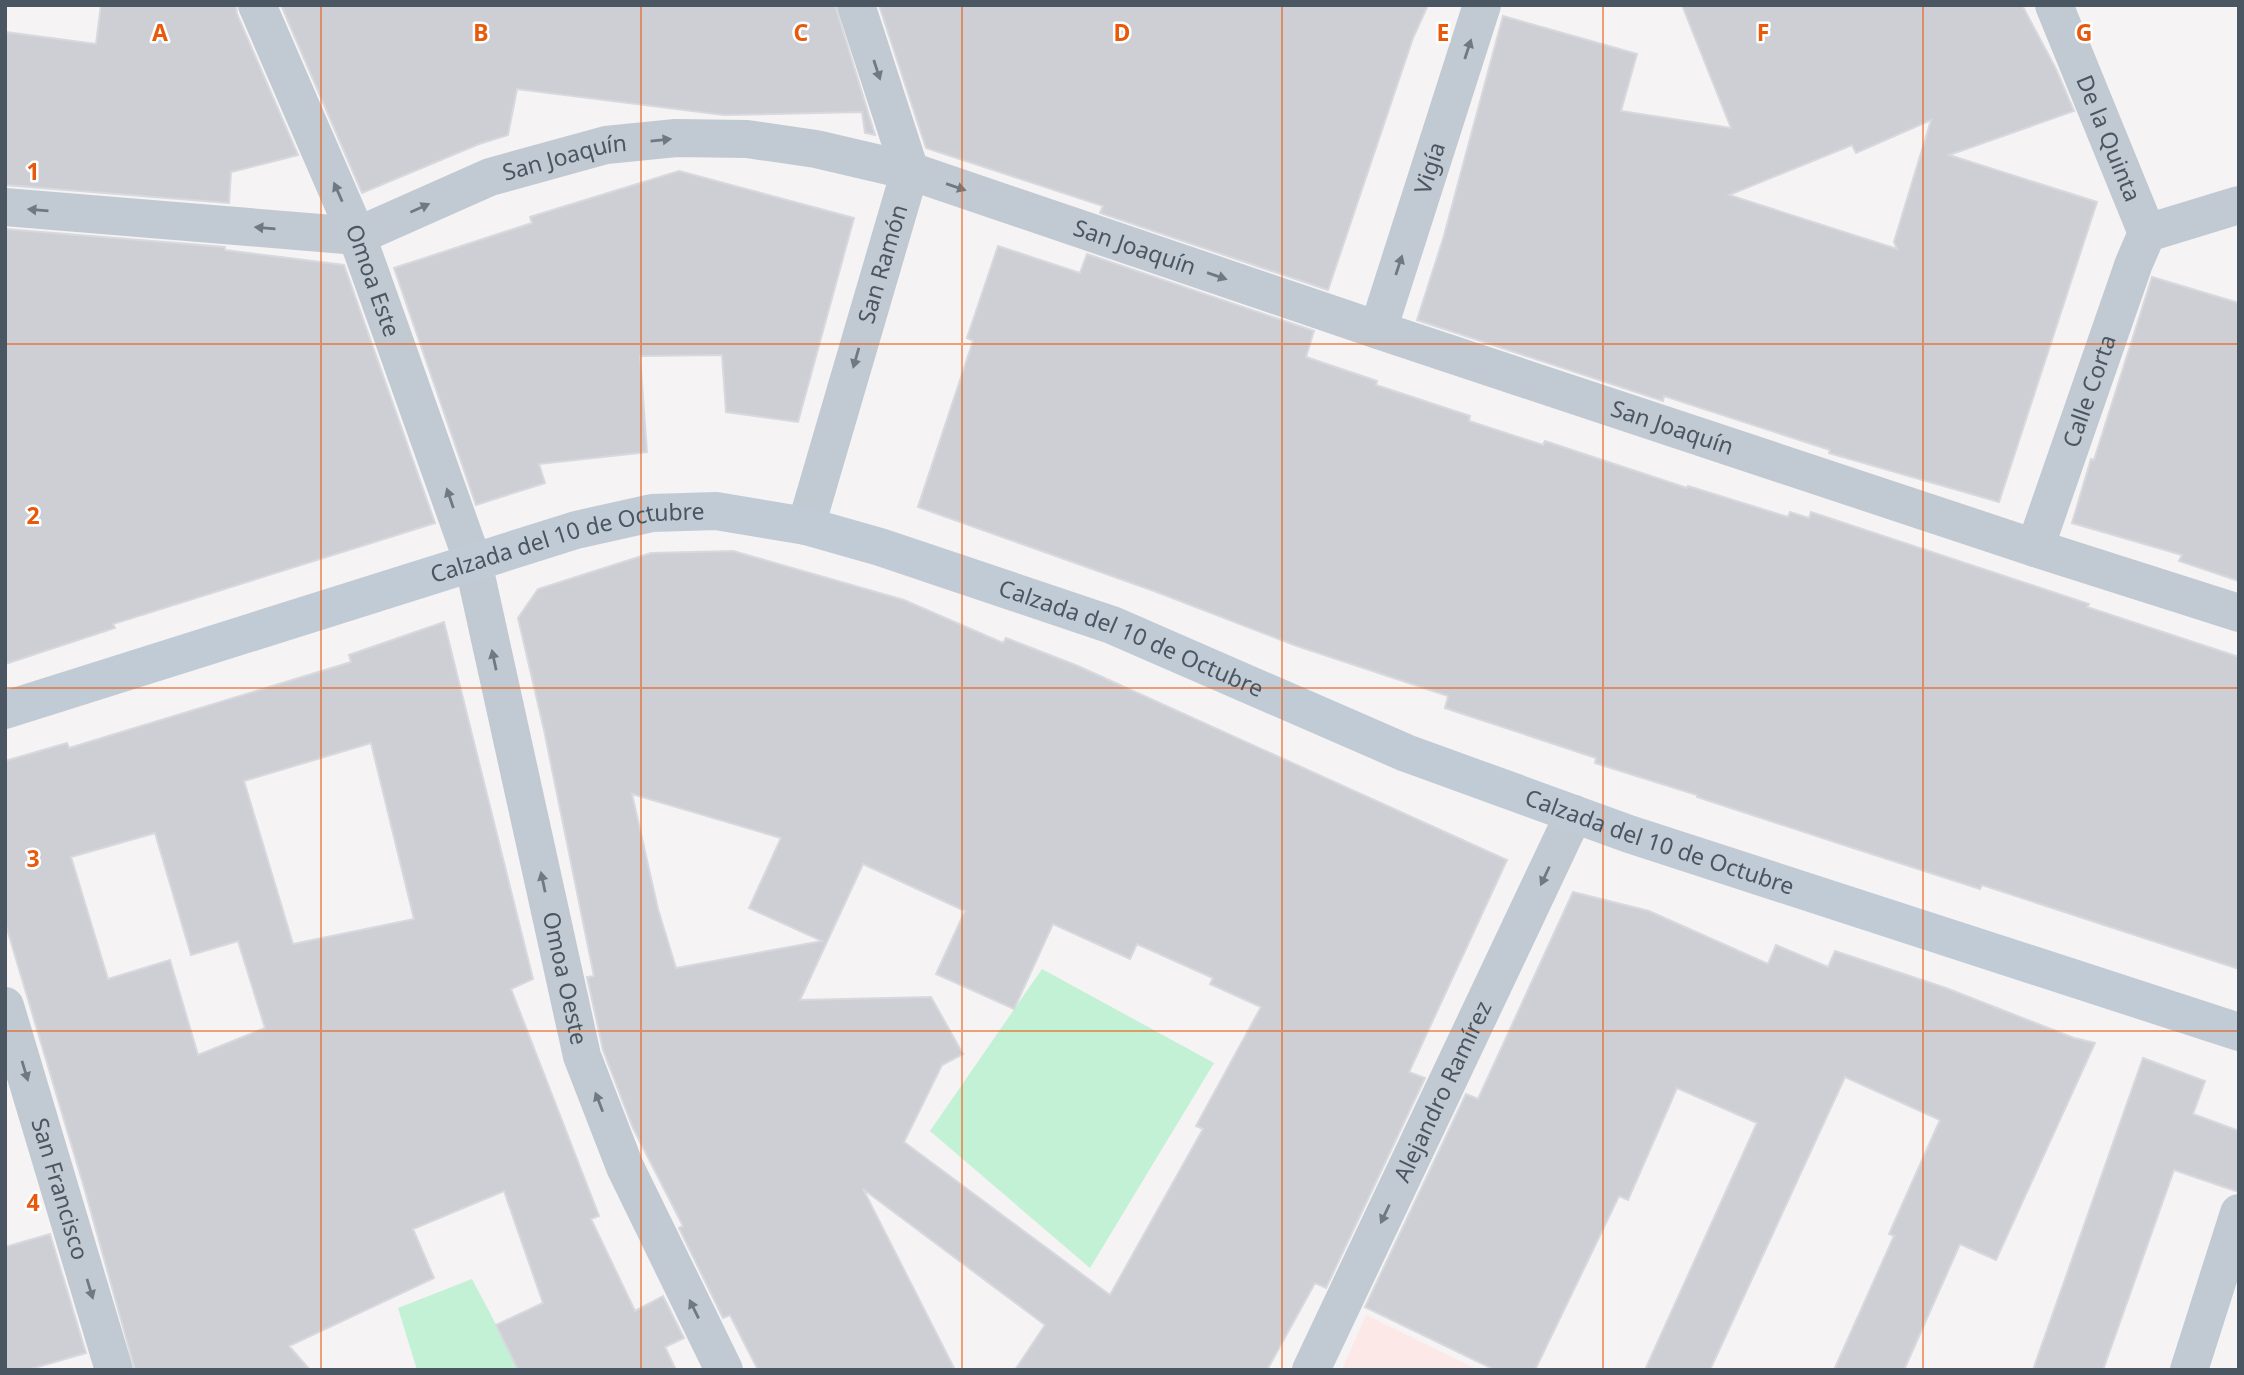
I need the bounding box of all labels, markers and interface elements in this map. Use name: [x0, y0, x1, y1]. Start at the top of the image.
text: A: [152, 16, 168, 48]
text: B: [473, 16, 489, 48]
text: C: [794, 16, 809, 48]
text: D: [1114, 16, 1130, 48]
text: E: [1437, 16, 1449, 48]
text: F: [1757, 16, 1769, 48]
text: G: [2076, 16, 2092, 48]
one-way arrow: [1463, 38, 1474, 59]
one-way arrow: [872, 60, 883, 81]
street label: De la Quinta: [2069, 70, 2149, 206]
street label: San Joaquín: [499, 126, 628, 188]
one-way arrow: [650, 134, 672, 145]
street label: Vigía: [1406, 138, 1452, 198]
text: 1: [26, 155, 40, 187]
one-way arrow: [332, 182, 344, 202]
one-way arrow: [945, 182, 966, 193]
street label: San Ramón: [849, 200, 914, 327]
one-way arrow: [409, 202, 430, 213]
one-way arrow: [27, 204, 49, 215]
street label: San Joaquín: [1070, 211, 1201, 282]
street label: Omoa Este: [339, 219, 409, 341]
one-way arrow: [254, 222, 276, 233]
one-way arrow: [1394, 255, 1404, 276]
one-way arrow: [1207, 271, 1228, 282]
street label: Calle Corta: [2054, 330, 2123, 452]
one-way arrow: [850, 348, 860, 369]
street label: San Joaquín: [1607, 391, 1738, 462]
one-way arrow: [444, 487, 455, 508]
street label: Calzada del 10 de Octubre: [426, 494, 705, 590]
text: 2: [26, 499, 40, 531]
street label: Calzada del 10 de Octubre: [995, 571, 1269, 704]
one-way arrow: [489, 649, 500, 671]
street label: Calzada del 10 de Octubre: [1521, 781, 1799, 902]
text: 3: [26, 842, 40, 874]
one-way arrow: [1539, 866, 1551, 886]
one-way arrow: [538, 871, 549, 893]
street label: Omoa Oeste: [536, 908, 596, 1048]
street label: Alejandro Ramírez: [1385, 995, 1498, 1187]
one-way arrow: [20, 1061, 30, 1082]
one-way arrow: [593, 1092, 604, 1113]
street label: San Francisco: [24, 1114, 97, 1264]
text: 4: [26, 1186, 40, 1218]
one-way arrow: [1379, 1204, 1390, 1224]
one-way arrow: [86, 1279, 96, 1300]
one-way arrow: [688, 1299, 700, 1319]

